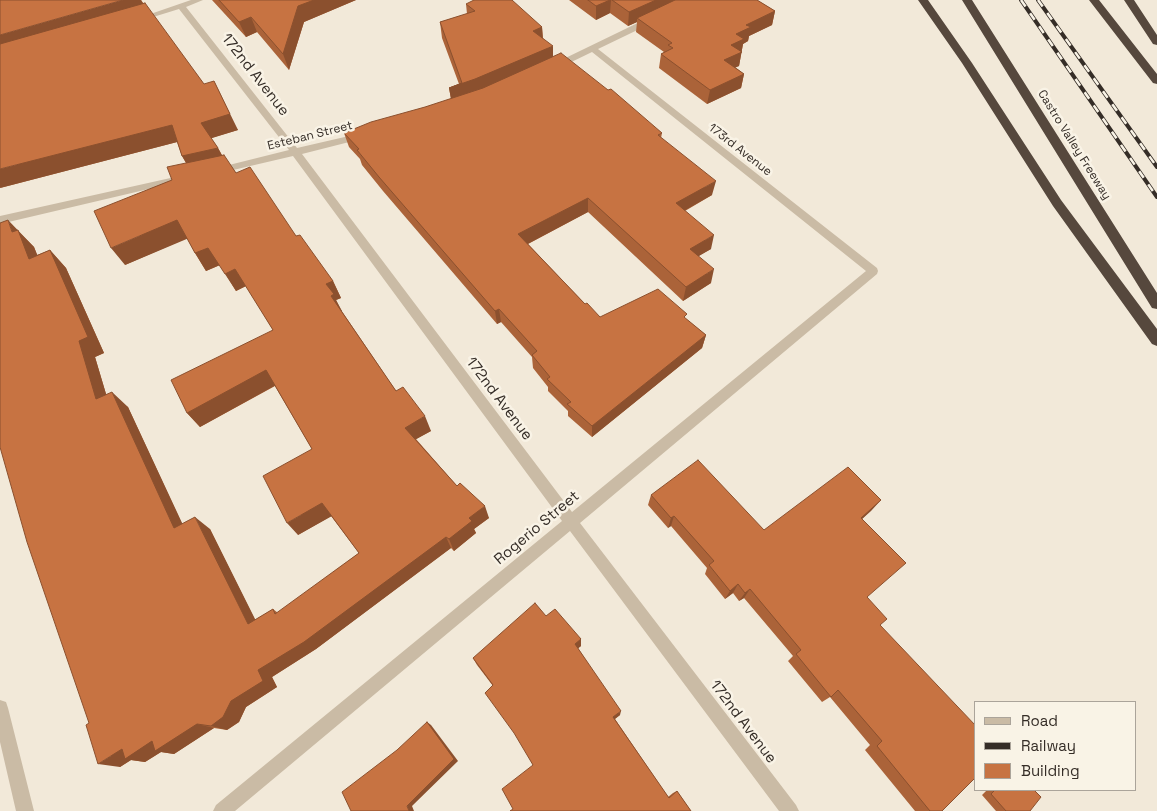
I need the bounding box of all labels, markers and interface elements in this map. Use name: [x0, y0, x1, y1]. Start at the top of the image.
street label: 172nd Avenue: [217, 30, 293, 120]
street label: Castro Valley Freeway: [1034, 87, 1114, 203]
street label: Esteban Street: [266, 118, 354, 154]
street label: 173rd Avenue: [705, 121, 775, 179]
street label: 172nd Avenue: [462, 354, 536, 444]
street label: Rogerio Street: [491, 487, 583, 569]
street label: 172nd Avenue: [706, 677, 780, 767]
legend: [974, 701, 1137, 791]
text: Road: [1021, 711, 1058, 730]
text: Railway: [1021, 736, 1076, 755]
text: Building: [1021, 761, 1080, 780]

